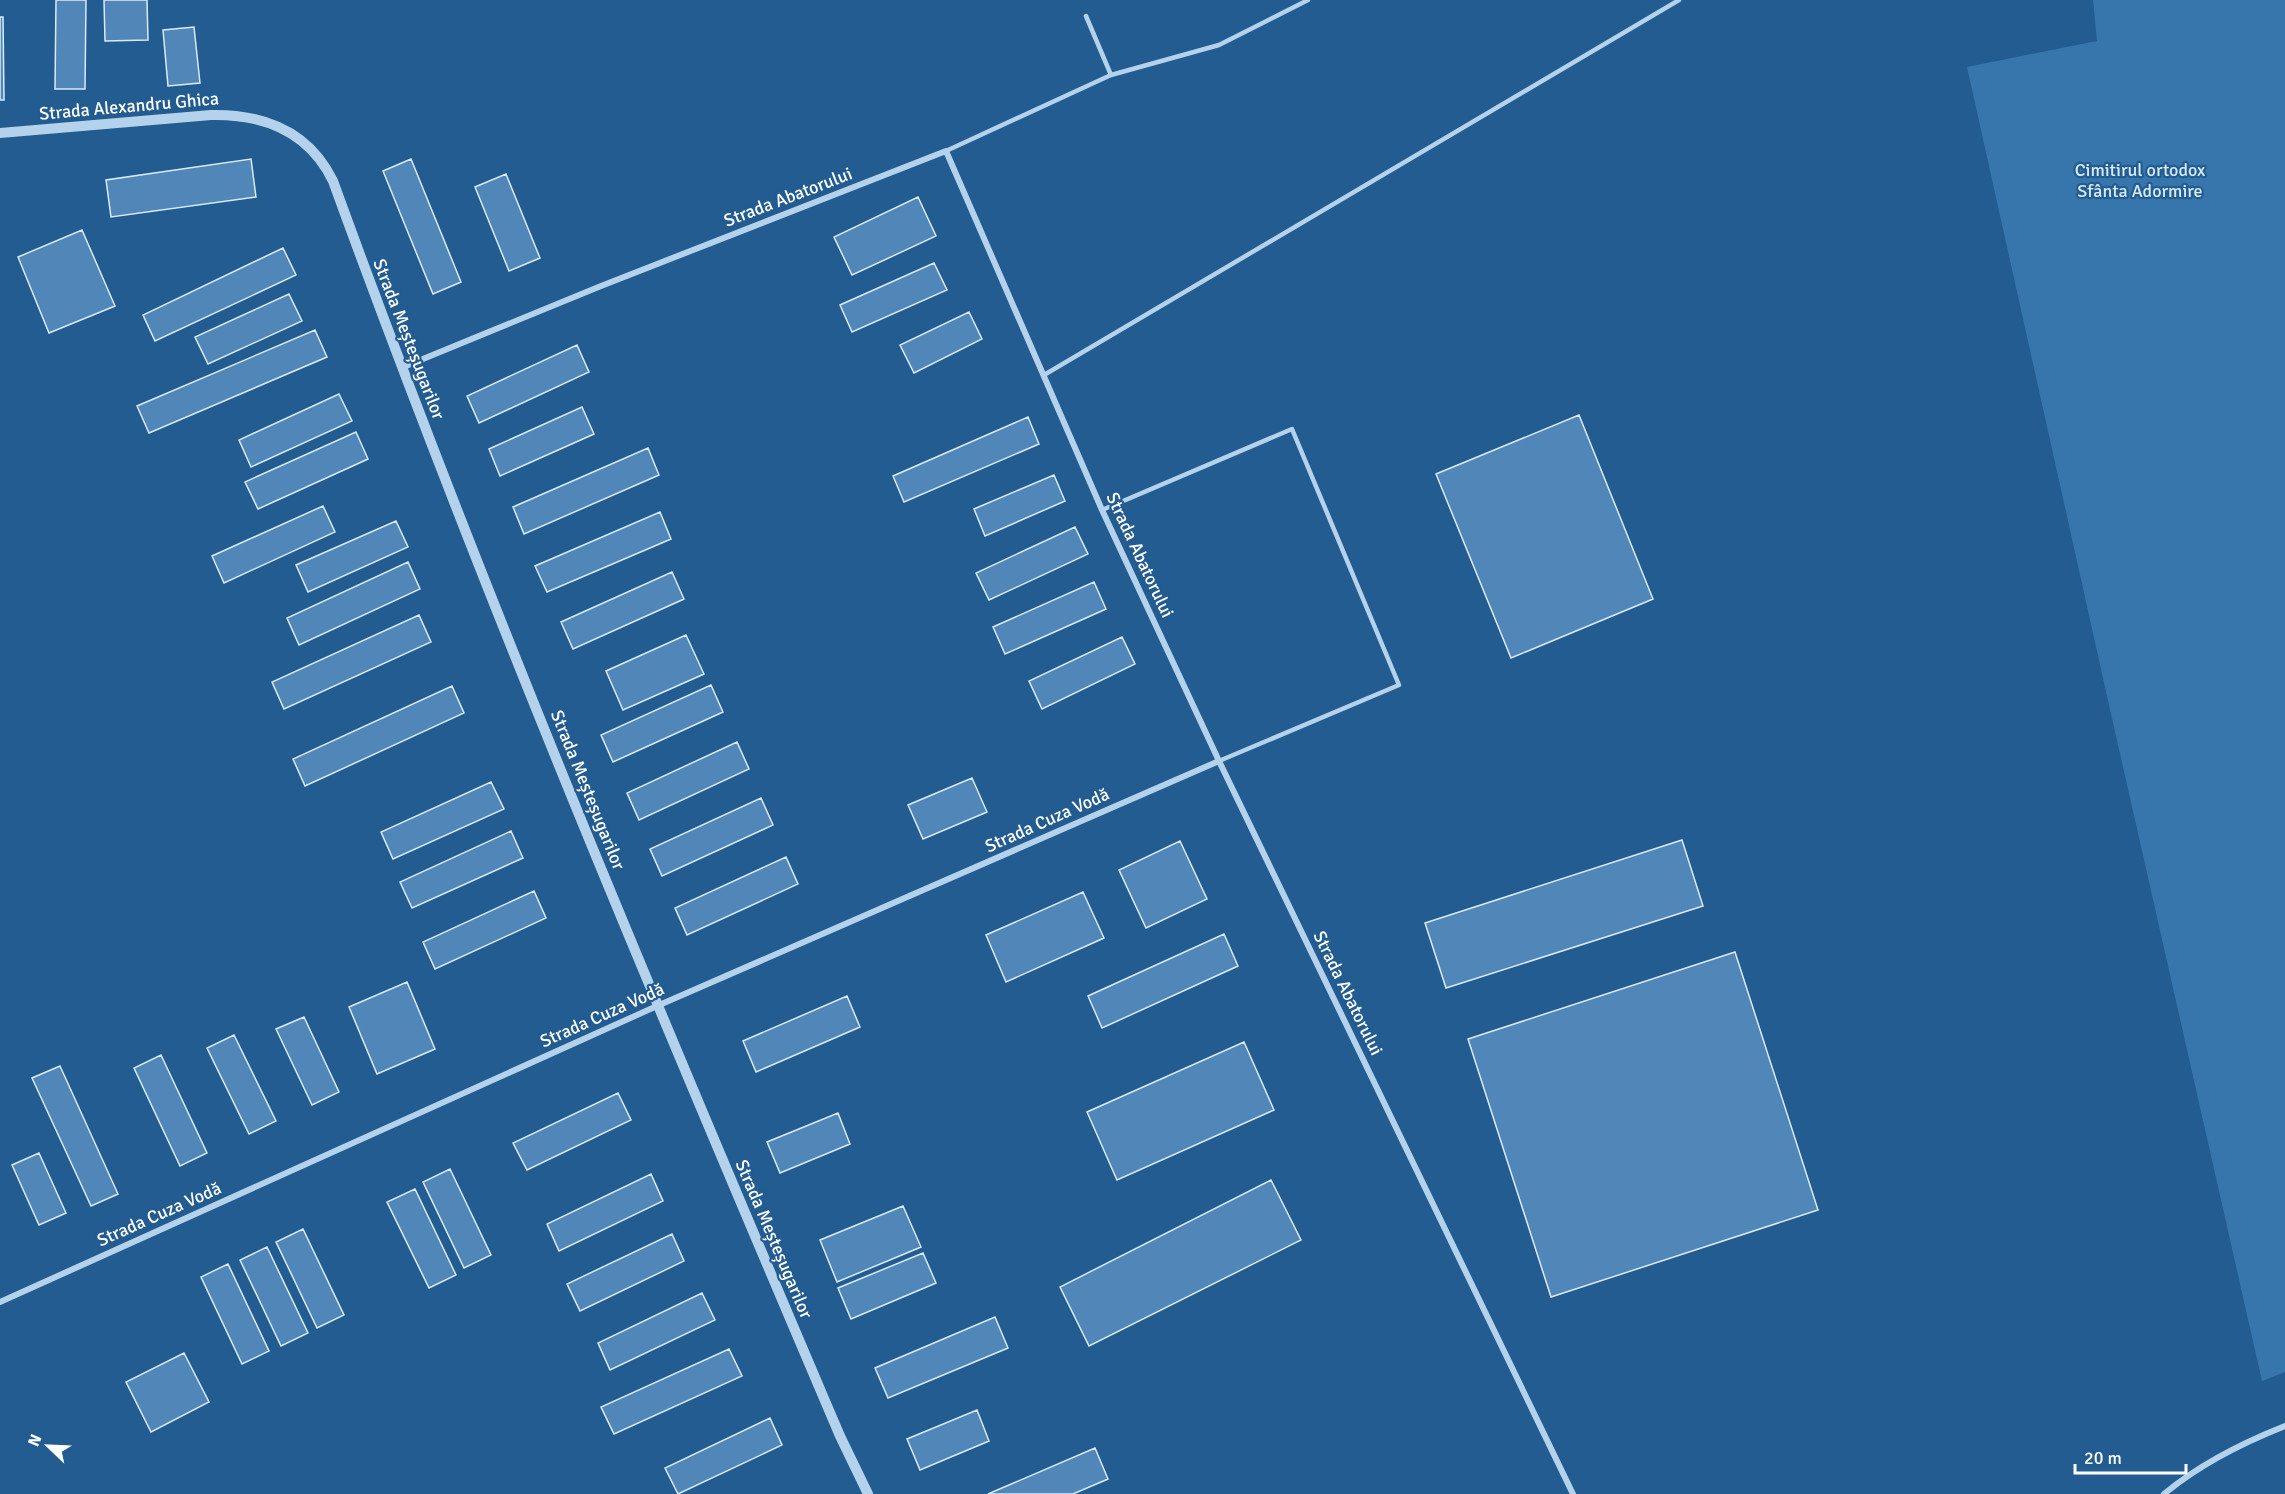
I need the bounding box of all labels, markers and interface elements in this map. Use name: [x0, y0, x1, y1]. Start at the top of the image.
street label: Strada Alexandru Ghica: [38, 87, 220, 125]
park label: Cimitirul ortodox Sfânta Adormire: [2075, 159, 2206, 202]
street label: Strada Abatorului: [721, 162, 855, 232]
street label: Strada Meșteșugarilor: [368, 256, 450, 423]
street label: Strada Abatorului: [1101, 489, 1179, 621]
street label: Strada Meșteșugarilor: [546, 707, 630, 873]
street label: Strada Cuza Vodă: [981, 783, 1113, 857]
street label: Strada Abatorului: [1308, 927, 1388, 1059]
street label: Strada Cuza Vodă: [536, 978, 668, 1052]
street label: Strada Meșteșugarilor: [731, 1156, 818, 1322]
street label: Strada Cuza Vodă: [93, 1177, 225, 1251]
north arrow: [18, 1416, 78, 1476]
text: N: [24, 1431, 46, 1450]
scale bar: [2075, 1437, 2186, 1475]
text: 20 m: [2084, 1447, 2122, 1469]

